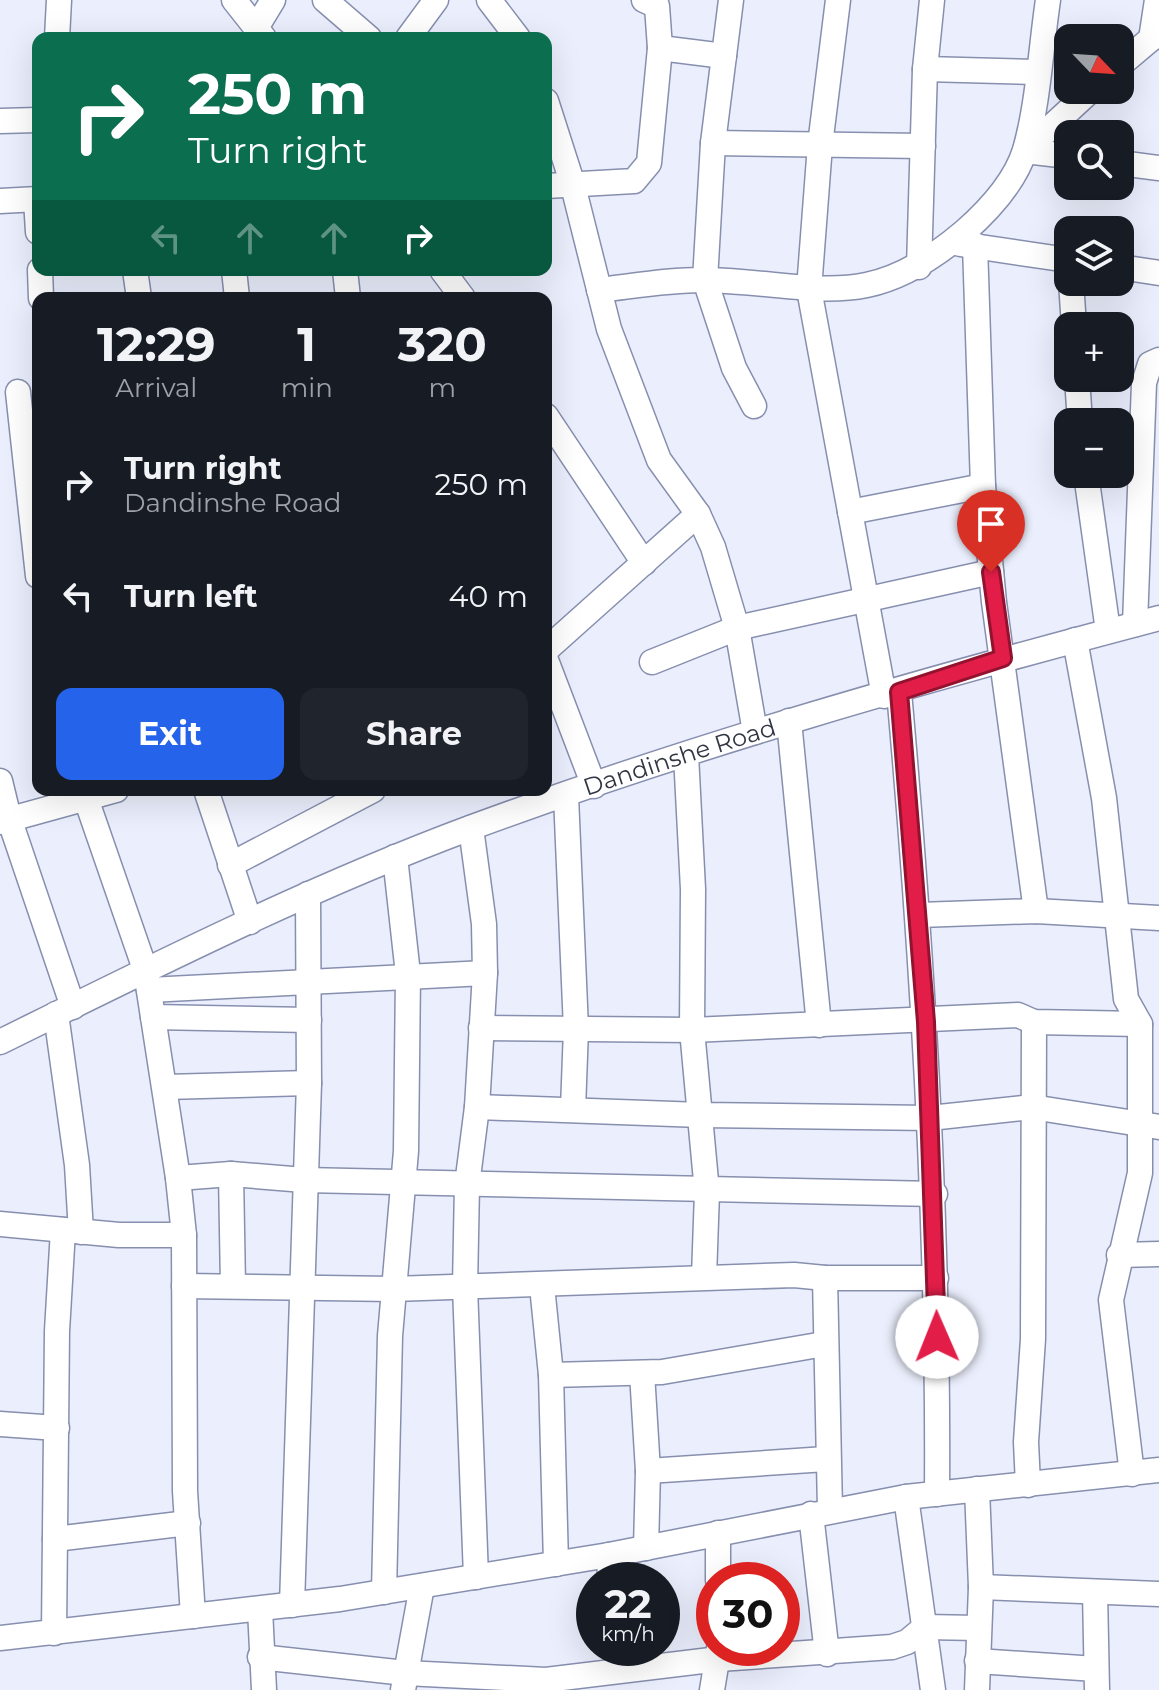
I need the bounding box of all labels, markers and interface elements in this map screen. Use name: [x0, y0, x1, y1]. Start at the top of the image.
north arrow: [1054, 24, 1134, 104]
map controls: [1054, 24, 1134, 488]
text: 250 m: [188, 60, 367, 128]
icon: right: [56, 64, 160, 168]
button: search: [1054, 120, 1134, 200]
text: Turn right: [188, 128, 368, 172]
icon: left: [144, 216, 188, 260]
icon: ahead: [228, 216, 272, 260]
icon: ahead: [312, 216, 356, 260]
icon: right: [396, 216, 440, 260]
button: layers: [1054, 216, 1134, 296]
button: +: [1054, 312, 1134, 392]
text: 12:29: [97, 315, 216, 373]
text: 1: [297, 315, 316, 373]
text: 320: [398, 315, 487, 373]
text: Arrival: [115, 372, 197, 404]
text: min: [281, 372, 333, 404]
text: m: [429, 372, 456, 404]
button: −: [1054, 408, 1134, 488]
text: Turn right: [124, 450, 281, 487]
icon: right: [56, 462, 100, 506]
text: 250 m: [434, 466, 528, 503]
text: Dandinshe Road: [124, 487, 341, 519]
pin: [957, 490, 1025, 572]
icon: arrive: [969, 502, 1013, 546]
icon: left: [56, 574, 100, 618]
text: Turn left: [124, 578, 257, 615]
text: 40 m: [449, 578, 528, 615]
button: Exit: [56, 688, 284, 780]
button: Share: [300, 688, 528, 780]
street label: Dandinshe Road: [579, 712, 779, 801]
position arrow: [895, 1295, 979, 1379]
speed limit sign: 30: [696, 1562, 800, 1666]
text: 22: [604, 1579, 652, 1628]
text: km/h: [601, 1622, 655, 1646]

